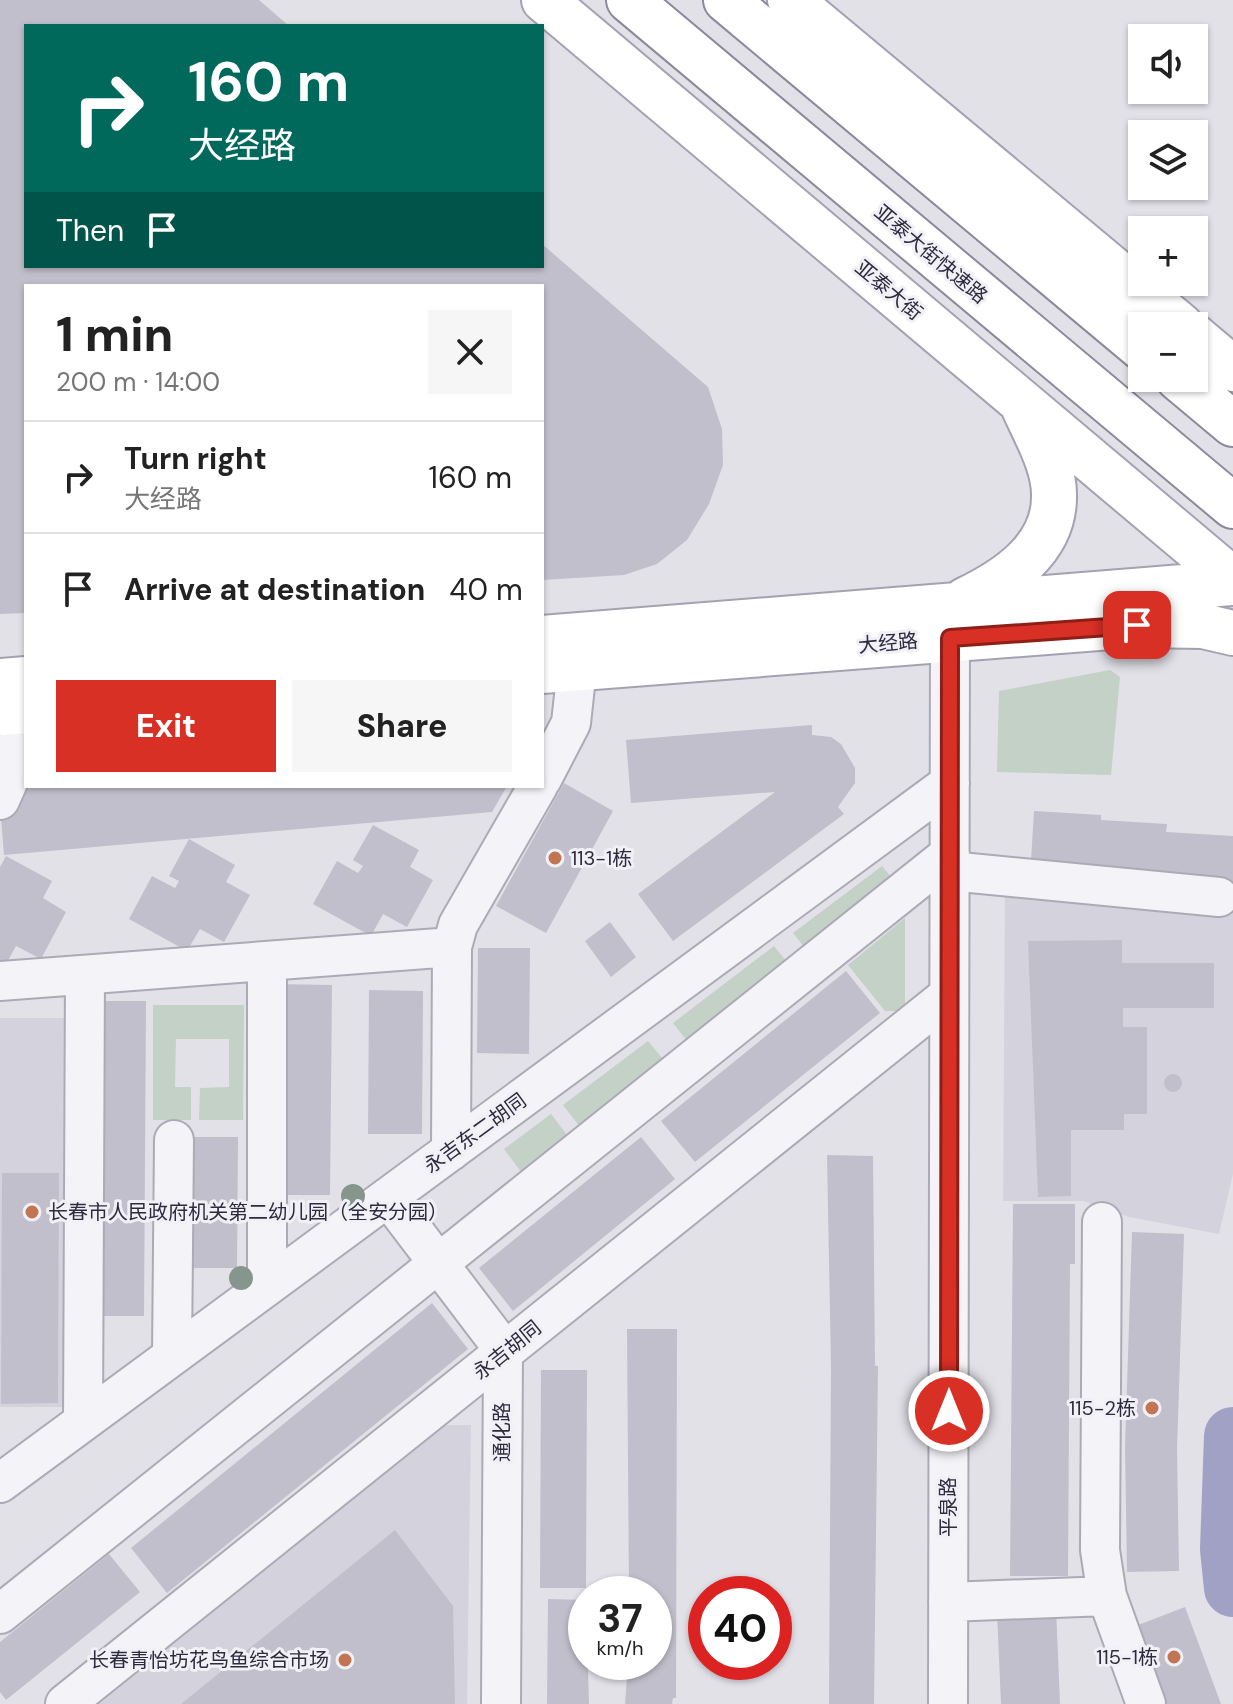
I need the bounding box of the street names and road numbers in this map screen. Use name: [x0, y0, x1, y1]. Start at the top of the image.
street label: 亚泰大街快速路: [870, 200, 992, 308]
street label: 亚泰大街: [851, 255, 927, 325]
street label: 大经路: [857, 627, 919, 659]
street label: 永吉东二胡同: [419, 1087, 531, 1179]
street label: 永吉胡同: [468, 1315, 546, 1385]
street label: 通化路: [489, 1402, 515, 1462]
street label: 平泉路: [935, 1477, 961, 1537]

